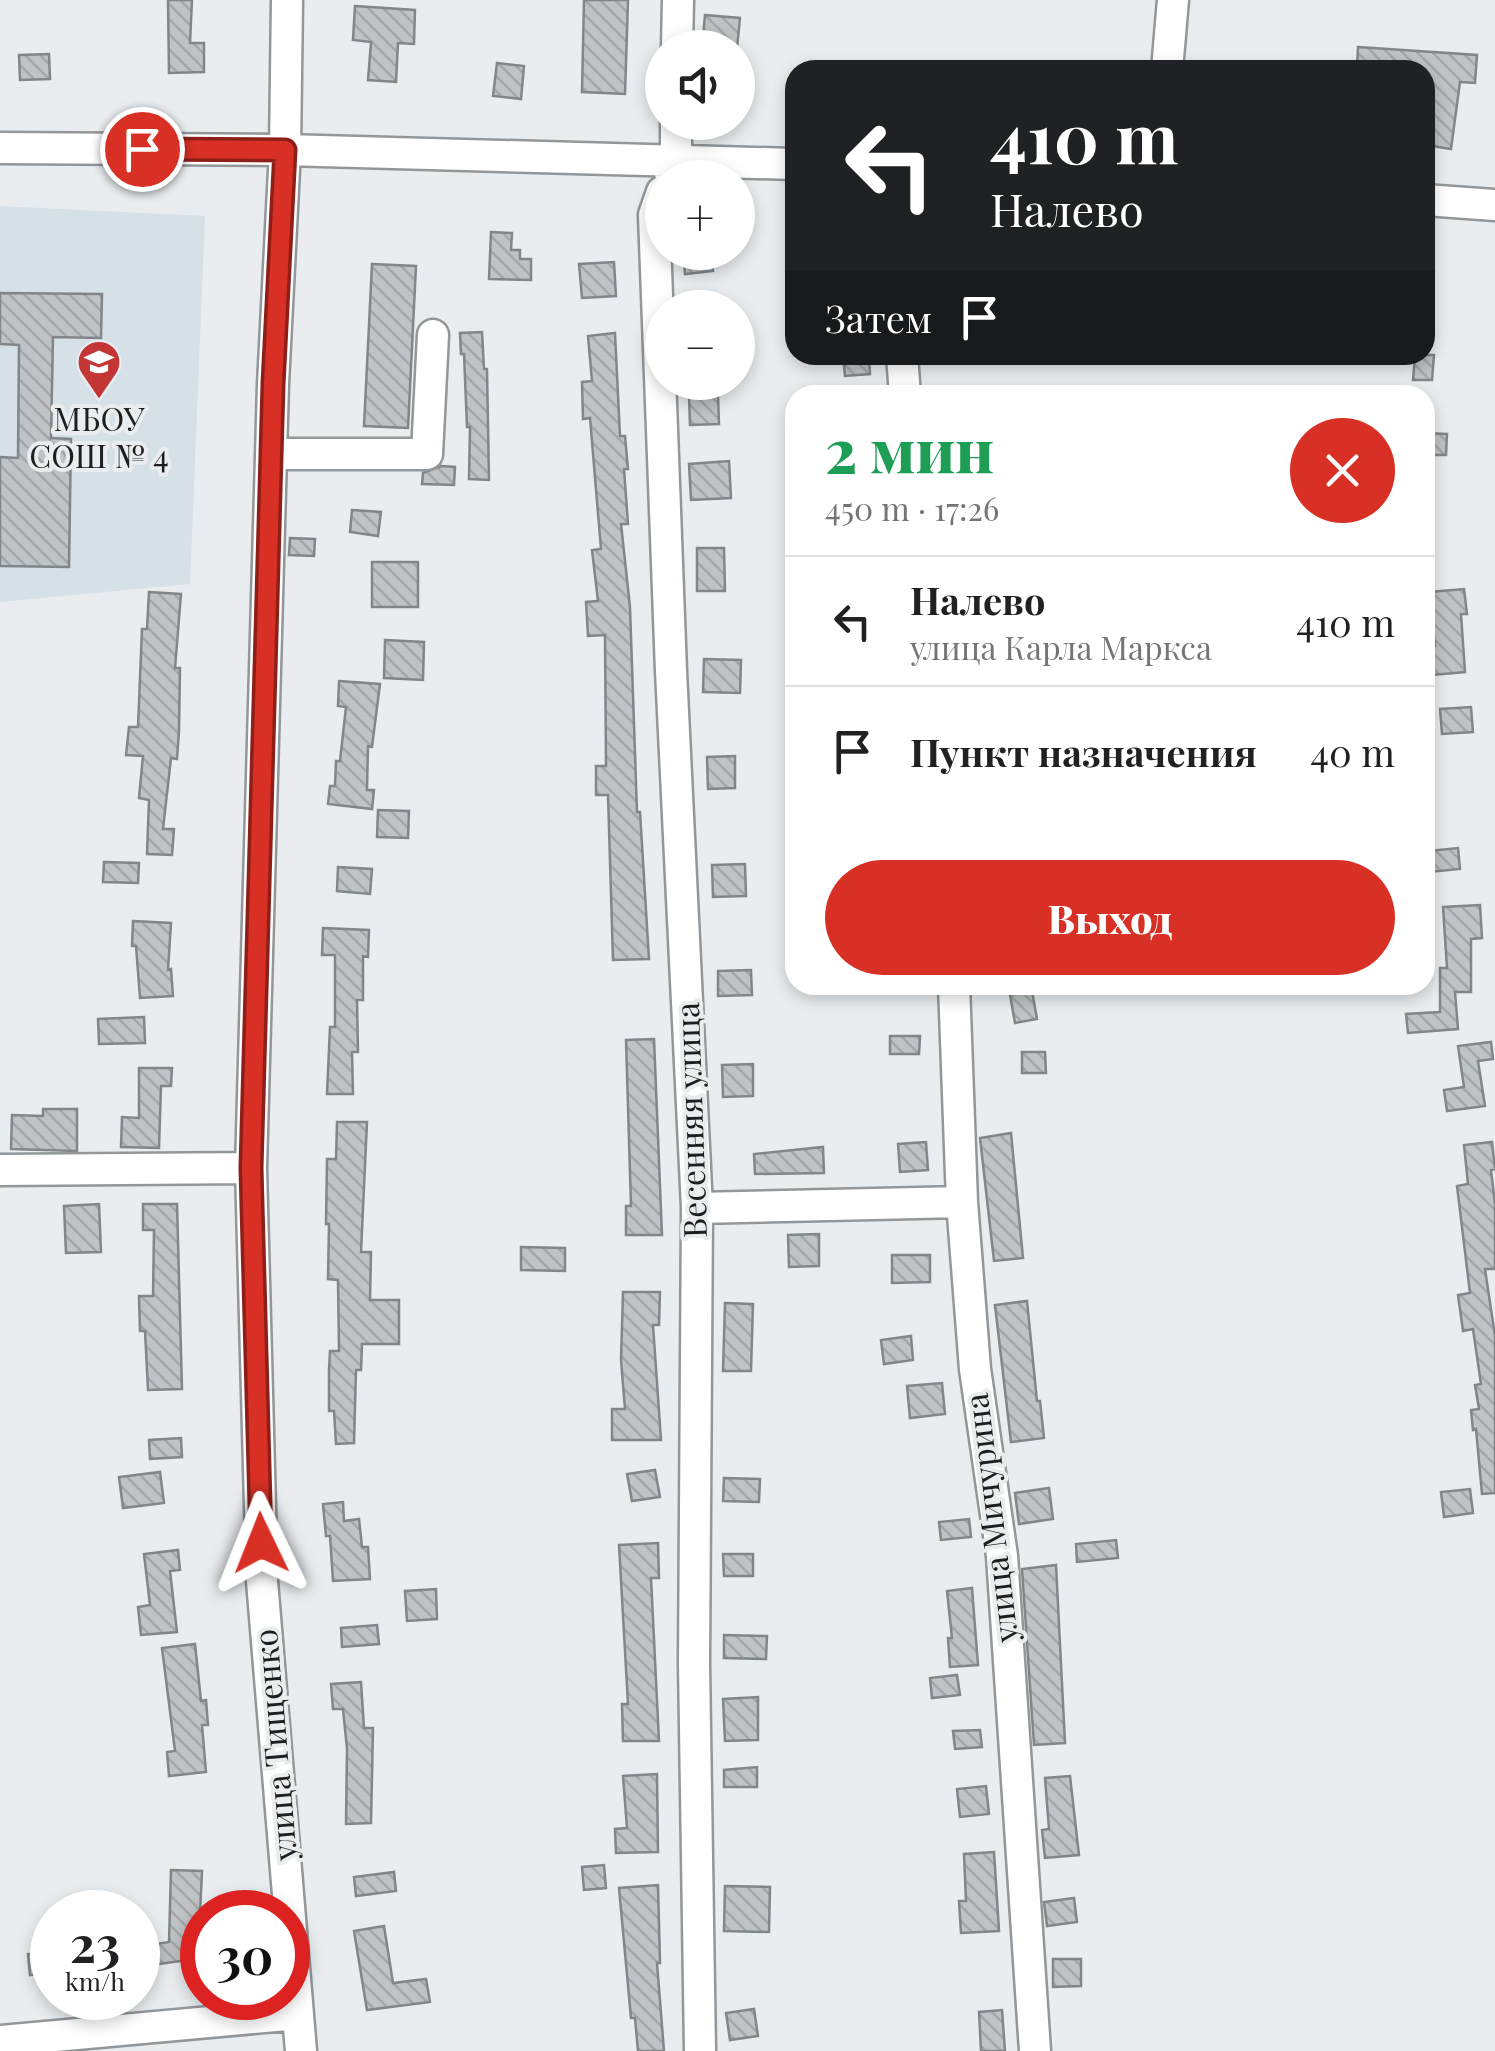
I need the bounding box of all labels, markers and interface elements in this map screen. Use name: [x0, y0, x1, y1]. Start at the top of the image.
map controls: [645, 30, 755, 400]
button: sound: [645, 30, 755, 140]
text: 410 m: [990, 88, 1179, 182]
icon: left: [825, 100, 955, 230]
pin: [100, 107, 185, 192]
icon: arrive: [115, 122, 170, 177]
button: +: [645, 160, 755, 270]
text: Налево: [990, 178, 1144, 238]
button: −: [645, 290, 755, 400]
icon: arrive: [952, 290, 1007, 345]
text: Затем: [825, 292, 932, 343]
school or university icon: МБОУ СОШ № 4: [76, 339, 122, 400]
place label: МБОУ СОШ № 4: [29, 396, 169, 476]
text: 2 мин: [825, 408, 994, 488]
button: close: [1290, 418, 1395, 523]
text: 450 m · 17:26: [825, 486, 999, 529]
text: Налево: [910, 574, 1045, 625]
icon: left: [825, 594, 880, 649]
text: 410 m: [1296, 596, 1395, 647]
text: улица Карла Маркса: [910, 625, 1212, 668]
icon: arrive: [825, 724, 880, 779]
text: Пункт назначения: [910, 726, 1257, 777]
text: 40 m: [1310, 726, 1395, 777]
button: Выход: [825, 860, 1395, 975]
street label: Весенняя улица: [664, 1001, 715, 1239]
street label: улица Мичурина: [953, 1391, 1026, 1646]
position arrow: [209, 1491, 313, 1595]
street label: улица Тищенко: [242, 1628, 305, 1864]
speed limit sign: 30: [180, 1890, 310, 2020]
text: 23: [70, 1909, 120, 1976]
text: km/h: [65, 1964, 125, 1997]

